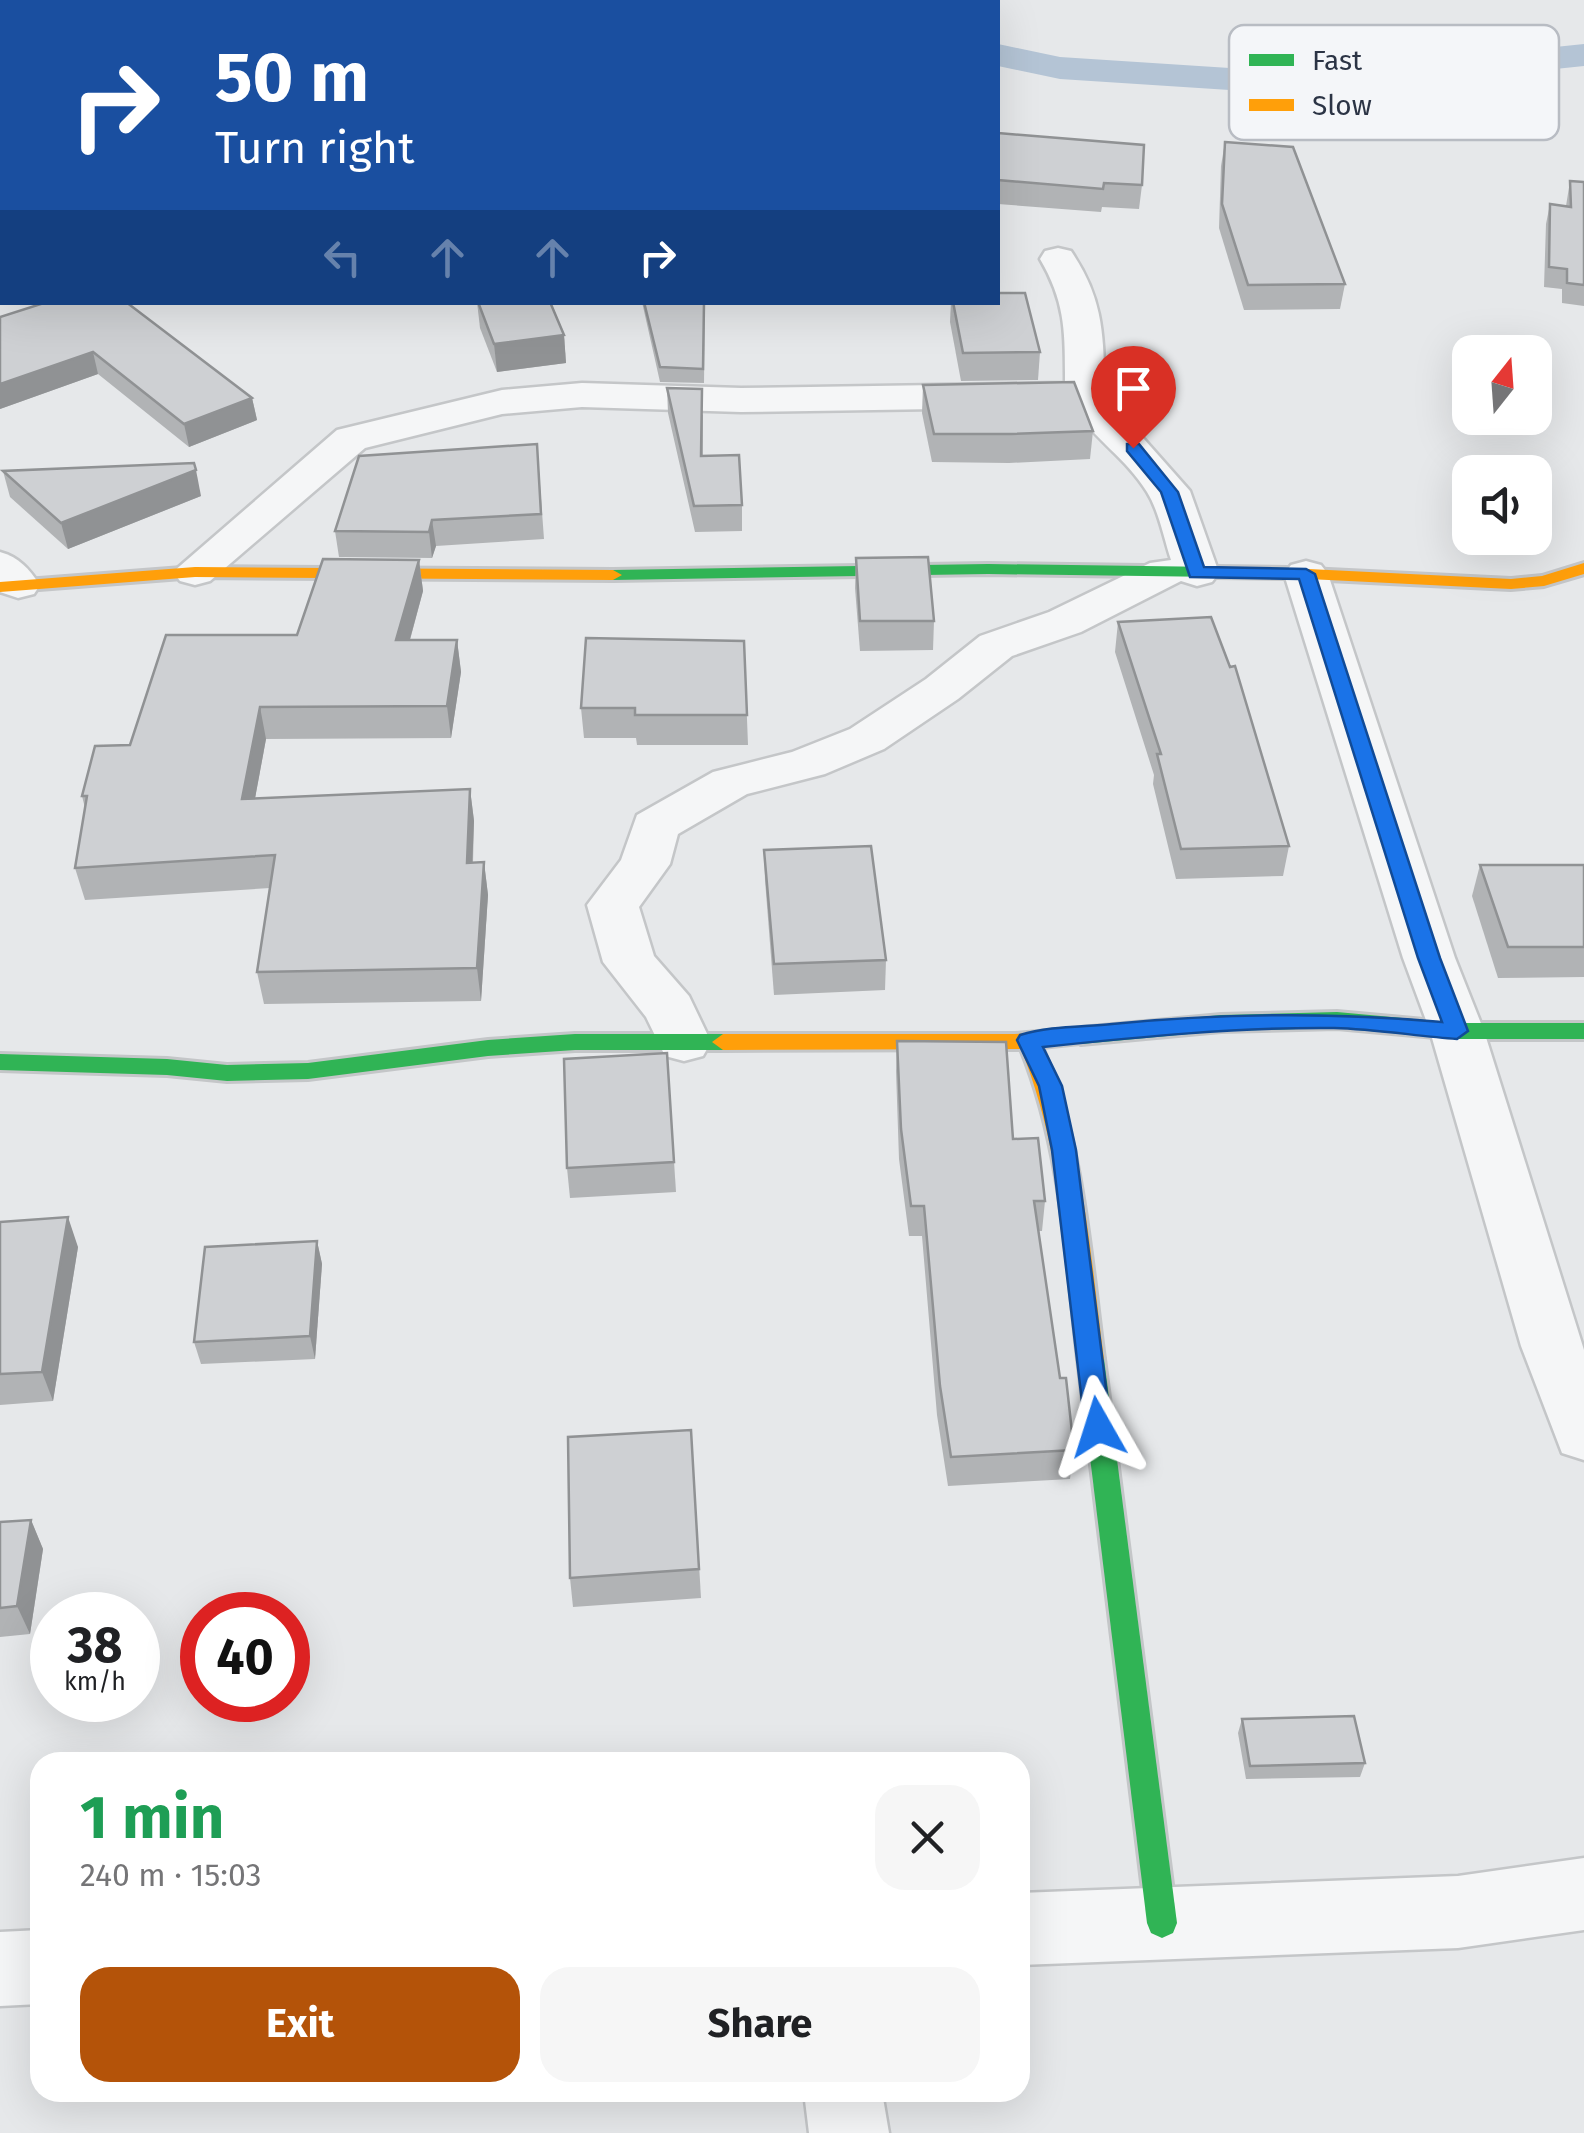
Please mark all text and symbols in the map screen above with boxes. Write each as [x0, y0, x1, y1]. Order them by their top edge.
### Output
legend [1229, 25, 1559, 140]
text: 50 m [215, 36, 369, 120]
icon: right [50, 40, 180, 170]
text: Fast [1312, 44, 1363, 77]
text: Slow [1312, 89, 1372, 122]
text: Turn right [215, 121, 414, 175]
icon: left [315, 230, 370, 285]
icon: ahead [420, 230, 475, 285]
icon: ahead [525, 230, 580, 285]
icon: right [630, 230, 685, 285]
north arrow [1452, 335, 1552, 435]
map controls [1452, 335, 1552, 555]
pin [1091, 346, 1176, 449]
icon: arrive [1106, 361, 1161, 416]
button: sound [1452, 455, 1552, 555]
position arrow [1046, 1375, 1150, 1479]
speed limit sign: 40 [180, 1592, 310, 1722]
text: 38 [67, 1615, 123, 1675]
text: km/h [64, 1667, 126, 1697]
text: 1 min [80, 1782, 224, 1854]
button: close [875, 1785, 980, 1890]
text: 240 m · 15:03 [80, 1856, 261, 1894]
button: Exit [80, 1967, 520, 2082]
button: Share [540, 1967, 980, 2082]

